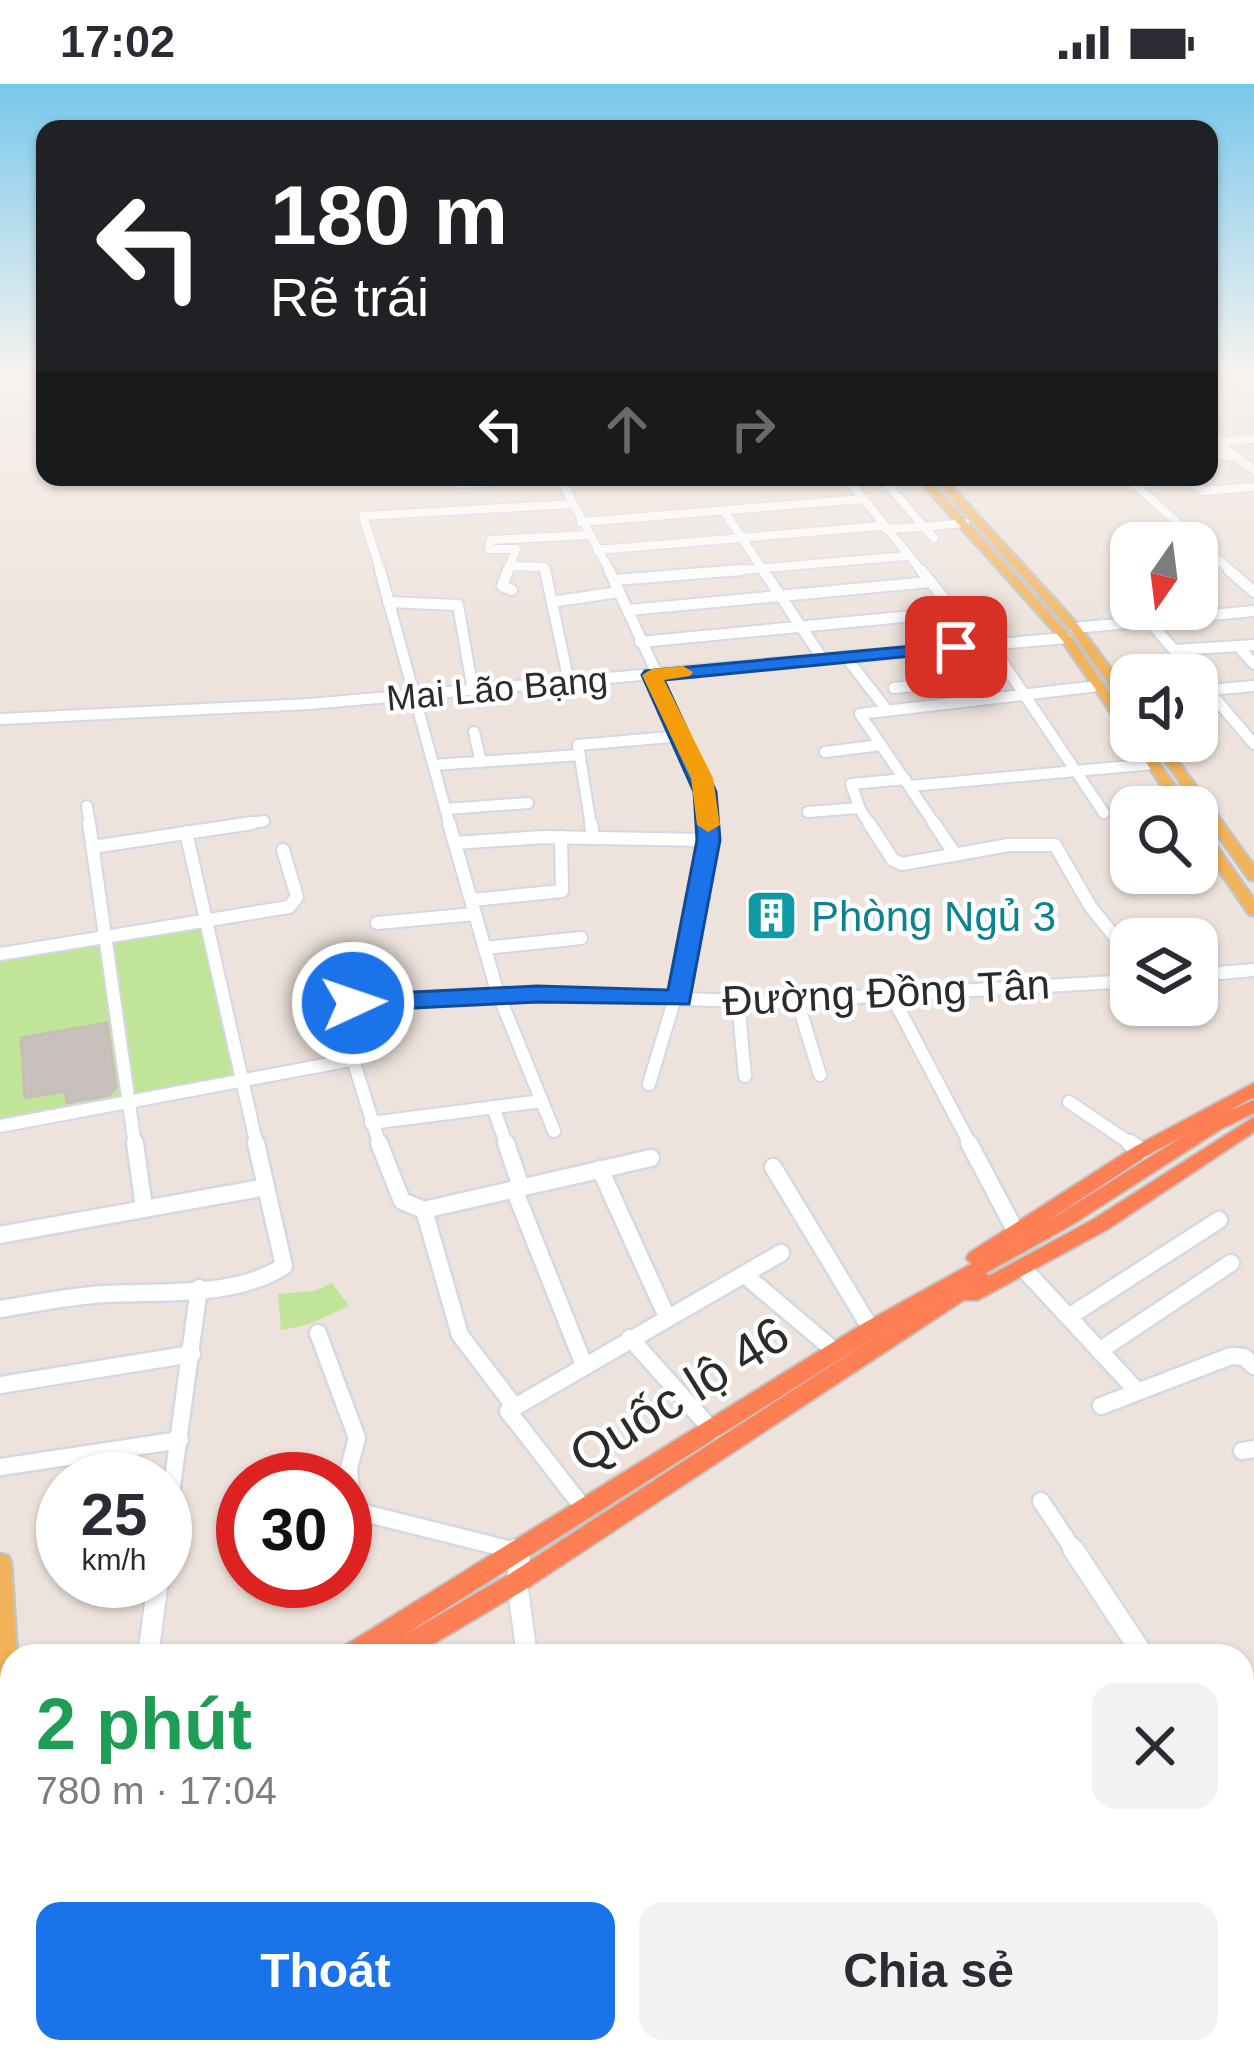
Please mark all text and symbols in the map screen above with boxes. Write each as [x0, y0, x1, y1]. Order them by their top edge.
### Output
text: 17:02 [60, 16, 175, 67]
icon: left [72, 168, 228, 324]
text: 180 m [270, 168, 508, 262]
text: Rẽ trái [270, 267, 429, 327]
icon: left [468, 396, 534, 462]
icon: ahead [594, 396, 660, 462]
icon: right [720, 396, 786, 462]
north arrow [1110, 522, 1218, 630]
map controls [1110, 522, 1218, 1026]
pin [905, 596, 1007, 698]
icon: arrive [923, 614, 989, 680]
button: sound [1110, 654, 1218, 762]
street label: Mai Lão Bạng [385, 658, 609, 719]
button: search [1110, 786, 1218, 894]
building icon: Phòng Ngủ 3 [744, 888, 800, 944]
place label: Phòng Ngủ 3 [811, 893, 1056, 940]
button: layers [1110, 918, 1218, 1026]
position arrow [290, 940, 416, 1066]
street label: Đường Đồng Tân [721, 960, 1051, 1025]
street label: Quốc lộ 46 [560, 1305, 799, 1484]
speed limit sign: 30 [216, 1452, 372, 1608]
text: 25 [81, 1481, 147, 1548]
text: km/h [81, 1543, 147, 1576]
button: close [1092, 1683, 1218, 1809]
text: 2 phút [36, 1684, 252, 1764]
text: 780 m · 17:04 [36, 1769, 277, 1812]
button: Thoát [36, 1902, 615, 2040]
button: Chia sẻ [639, 1902, 1218, 2040]

